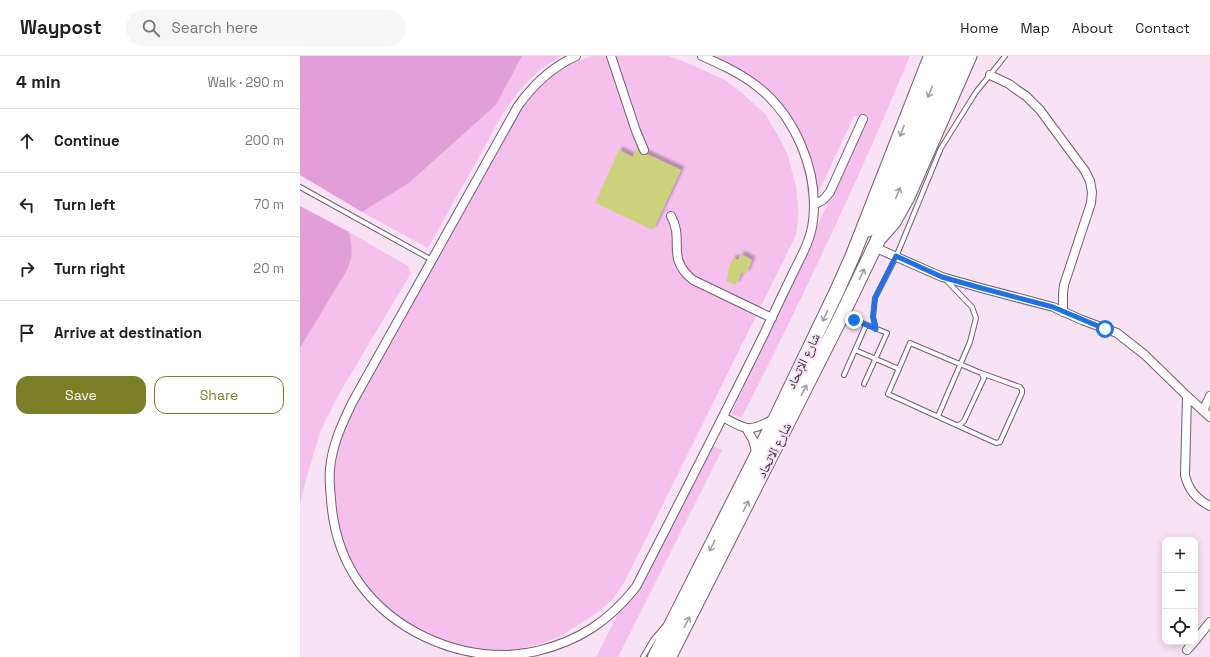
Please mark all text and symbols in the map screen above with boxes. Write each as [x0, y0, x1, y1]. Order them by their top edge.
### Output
search box [126, 10, 406, 46]
text: Waypost [20, 15, 102, 40]
icon: search [140, 17, 162, 39]
text: Search here [172, 18, 258, 37]
text: Home [960, 19, 998, 37]
text: Map [1020, 19, 1050, 37]
text: About [1072, 19, 1113, 37]
text: Contact [1135, 19, 1190, 37]
text: 4 min [16, 71, 61, 93]
text: Walk · 290 m [207, 74, 284, 91]
one-way arrow [926, 86, 933, 98]
one-way arrow [897, 125, 905, 137]
icon: ahead [16, 130, 38, 152]
text: Continue [54, 131, 120, 150]
text: 200 m [245, 132, 284, 149]
one-way arrow [895, 187, 902, 199]
icon: left [16, 194, 38, 216]
text: Turn left [54, 195, 116, 214]
text: 70 m [254, 196, 284, 213]
icon: right [16, 258, 38, 280]
text: Turn right [54, 259, 125, 278]
text: 20 m [253, 260, 284, 277]
one-way arrow [859, 268, 866, 280]
one-way arrow [821, 310, 828, 322]
route end [845, 311, 863, 329]
route start [1096, 320, 1114, 338]
icon: arrive [16, 322, 38, 344]
text: Arrive at destination [54, 323, 202, 342]
street label: شارع الإتحاد [782, 330, 825, 392]
button: Save [16, 376, 146, 414]
button: Share [154, 376, 284, 414]
one-way arrow [801, 384, 808, 396]
street label: شارع الاتحاد [753, 420, 796, 481]
one-way arrow [742, 500, 750, 512]
map controls [1162, 537, 1198, 645]
button: + [1162, 537, 1198, 573]
one-way arrow [707, 539, 715, 551]
button: − [1162, 573, 1198, 609]
button: locate [1162, 609, 1198, 645]
one-way arrow [684, 616, 691, 628]

